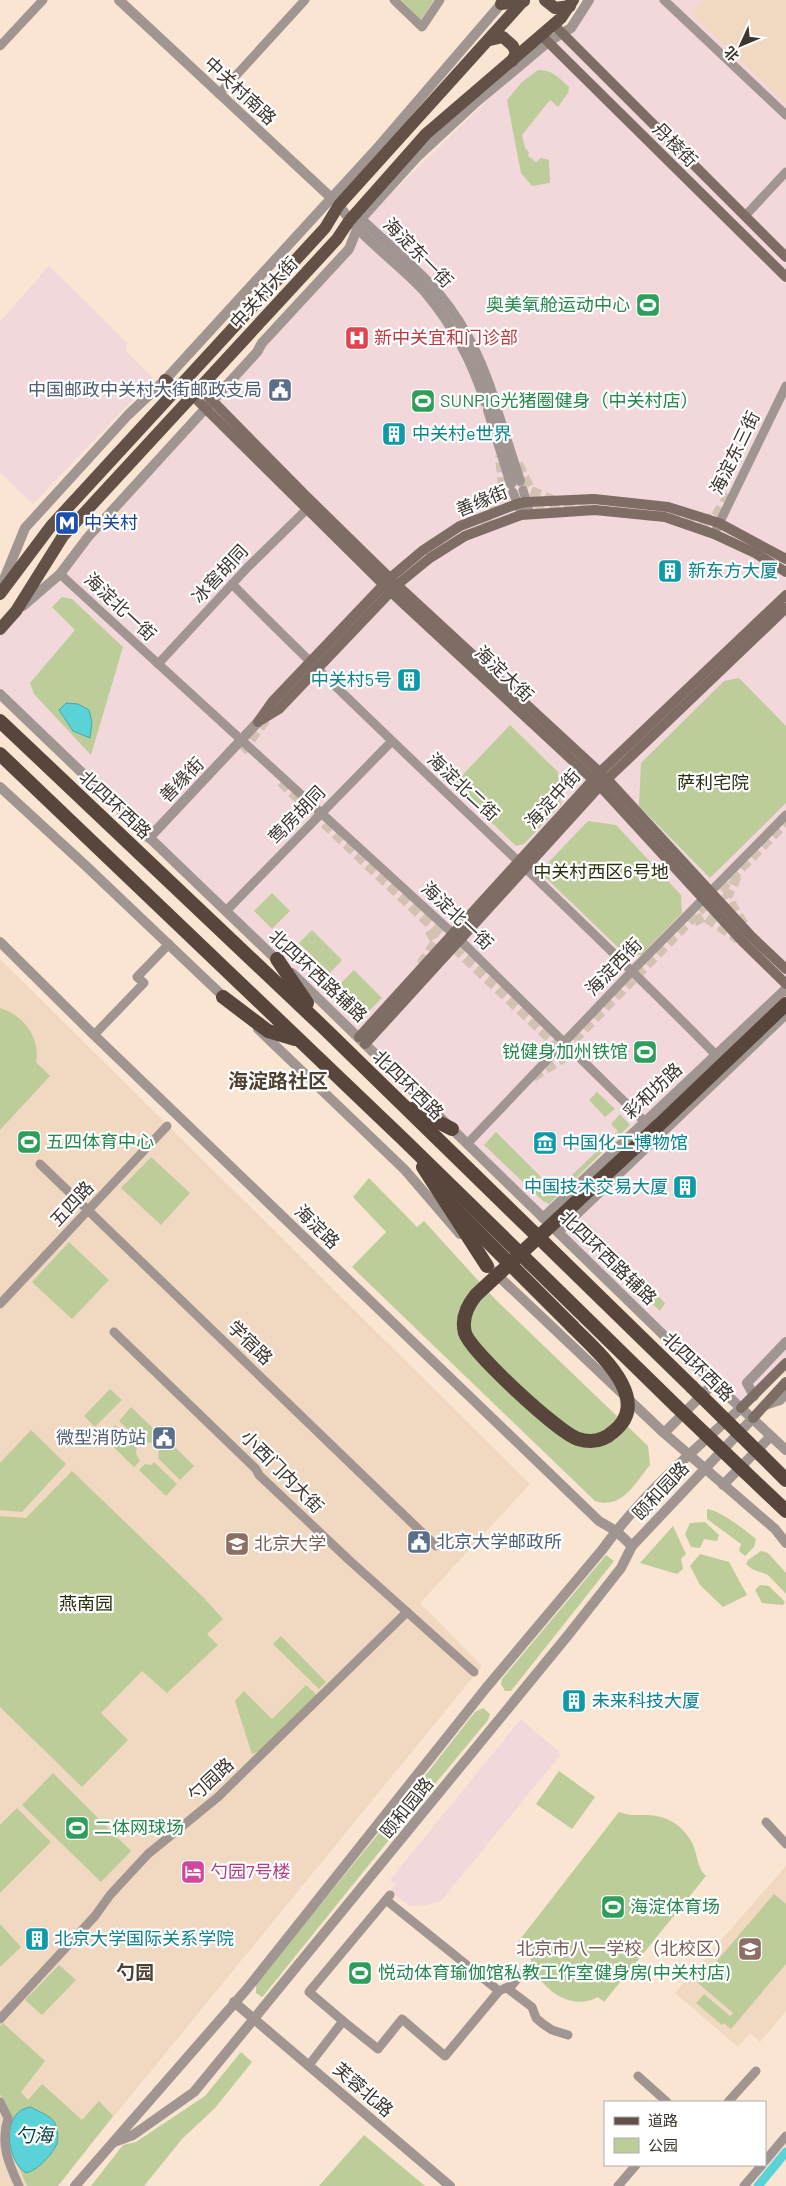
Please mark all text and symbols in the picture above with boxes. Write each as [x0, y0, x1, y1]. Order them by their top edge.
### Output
north arrow [716, 20, 766, 70]
text: 北 [720, 43, 742, 65]
street label: 中关村南路 [200, 52, 281, 129]
street label: 丹棱街 [649, 117, 703, 171]
street label: 海淀东一街 [379, 213, 458, 292]
street label: 中关村大街 [225, 252, 302, 333]
sports icon: 奥美氧舱运动中心 [635, 292, 661, 318]
place label: 奥美氧舱运动中心 [486, 293, 630, 315]
hospital icon: 新中关宜和门诊部 [344, 325, 370, 351]
place label: 新中关宜和门诊部 [374, 326, 518, 348]
public building icon: 中国邮政中关村大街邮政支局 [267, 377, 293, 403]
place label: 中国邮政中关村大街邮政支局 [28, 378, 262, 400]
sports icon: SUNPIG光猪圈健身（中关村店） [410, 388, 436, 414]
place label: SUNPIG光猪圈健身（中关村店） [440, 389, 698, 411]
street label: 海淀东三街 [704, 407, 764, 498]
building icon: 中关村e世界 [381, 421, 407, 447]
place label: 中关村e世界 [412, 422, 512, 444]
street label: 善缘街 [452, 480, 511, 520]
metro station icon: 中关村 [54, 510, 80, 536]
place label: 中关村 [84, 511, 138, 533]
street label: 冰窖胡同 [187, 539, 252, 607]
building icon: 新东方大厦 [657, 558, 683, 584]
place label: 新东方大厦 [688, 559, 778, 581]
street label: 海淀北一街 [80, 568, 161, 645]
street label: 海淀大街 [471, 641, 539, 706]
building icon: 中关村5号 [396, 667, 422, 693]
place label: 中关村5号 [311, 668, 392, 690]
street label: 海淀北二街 [423, 748, 504, 825]
street label: 善缘街 [155, 752, 208, 806]
street label: 海淀中街 [520, 764, 585, 832]
street label: 北四环西路 [75, 766, 156, 843]
park label: 萨利宅院 [677, 771, 749, 793]
street label: 莺房胡同 [263, 781, 329, 848]
park label: 中关村西区6号地 [533, 860, 669, 882]
street label: 海淀北一街 [417, 877, 498, 954]
street label: 北四环西路辅路 [265, 924, 372, 1026]
street label: 海淀西街 [580, 933, 646, 1000]
sports icon: 锐健身加州铁馆 [632, 1039, 658, 1065]
place label: 锐健身加州铁馆 [502, 1040, 628, 1062]
street label: 北四环西路 [369, 1045, 449, 1123]
street label: 彩和坊路 [618, 1058, 686, 1123]
district label: 海淀路社区 [228, 1068, 328, 1092]
sports icon: 五四体育中心 [16, 1129, 42, 1155]
place label: 五四体育中心 [46, 1130, 154, 1152]
museum icon: 中国化工博物馆 [532, 1130, 558, 1156]
place label: 中国化工博物馆 [562, 1131, 688, 1153]
building icon: 中国技术交易大厦 [672, 1174, 698, 1200]
place label: 中国技术交易大厦 [524, 1175, 668, 1197]
street label: 五四路 [45, 1176, 98, 1231]
street label: 海淀路 [291, 1200, 345, 1253]
street label: 北四环西路辅路 [556, 1206, 662, 1309]
street label: 学宿路 [224, 1316, 278, 1369]
street label: 北四环西路 [659, 1327, 739, 1405]
public building icon: 微型消防站 [151, 1425, 177, 1451]
street label: 小西门内大街 [237, 1425, 329, 1517]
place label: 微型消防站 [56, 1426, 146, 1448]
street label: 颐和园路 [628, 1456, 693, 1524]
public building icon: 北京大学邮政所 [406, 1529, 432, 1555]
place label: 北京大学邮政所 [436, 1530, 562, 1552]
school or university icon: 北京大学 [224, 1531, 250, 1557]
place label: 北京大学 [254, 1532, 326, 1554]
park label: 燕南园 [59, 1592, 113, 1614]
building icon: 未来科技大厦 [561, 1688, 587, 1714]
place label: 未来科技大厦 [592, 1689, 700, 1711]
street label: 勺园路 [183, 1753, 238, 1806]
street label: 颐和园路 [375, 1772, 437, 1842]
sports icon: 二体网球场 [64, 1815, 90, 1841]
place label: 二体网球场 [94, 1816, 184, 1838]
hotel icon: 勺园7号楼 [180, 1859, 206, 1885]
place label: 勺园7号楼 [210, 1860, 291, 1882]
sports icon: 海淀体育场 [600, 1894, 626, 1920]
place label: 海淀体育场 [630, 1895, 720, 1917]
building icon: 北京大学国际关系学院 [24, 1926, 50, 1952]
place label: 北京大学国际关系学院 [54, 1927, 234, 1949]
school or university icon: 北京市八一学校（北校区） [737, 1936, 763, 1962]
place label: 北京市八一学校（北校区） [516, 1937, 732, 1959]
district label: 勺园 [116, 1960, 154, 1983]
sports icon: 悦动体育瑜伽馆私教工作室健身房(中关村店) [347, 1960, 373, 1986]
place label: 悦动体育瑜伽馆私教工作室健身房(中关村店) [378, 1961, 730, 1983]
street label: 芙蓉北路 [329, 2057, 398, 2121]
legend [604, 2101, 766, 2166]
text: 道路 [648, 2111, 678, 2129]
water label: 勺海 [15, 2123, 56, 2146]
text: 公园 [648, 2136, 678, 2154]

